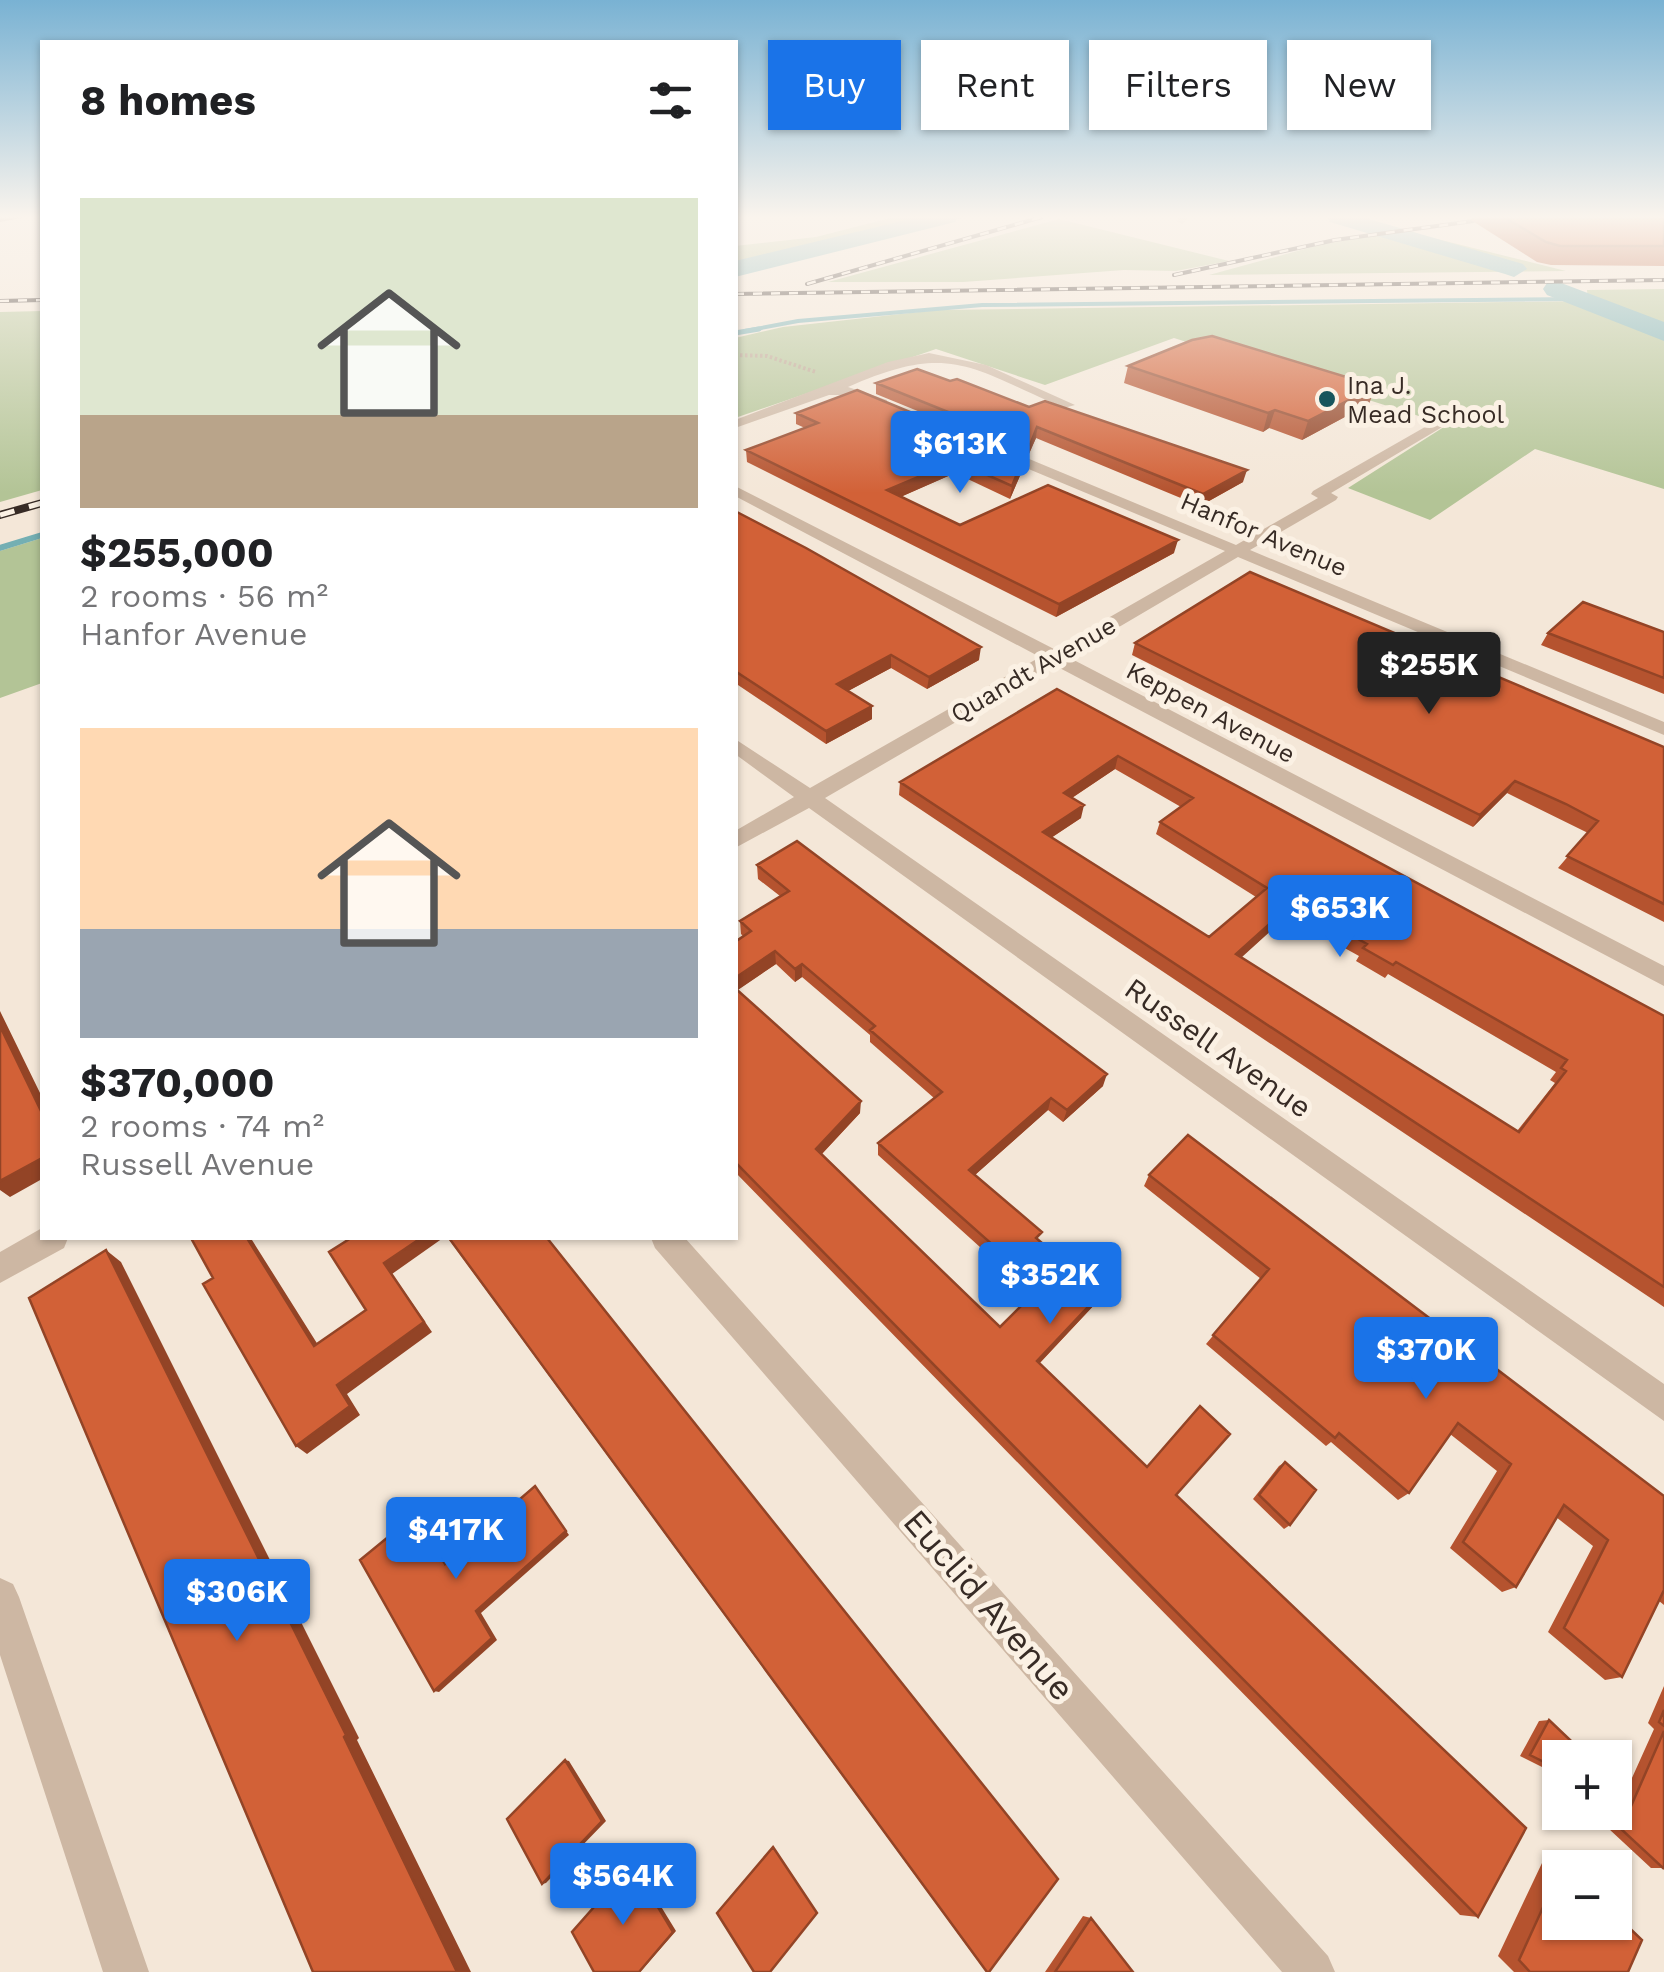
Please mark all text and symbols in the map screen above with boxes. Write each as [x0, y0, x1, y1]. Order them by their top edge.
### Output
chip: Buy [768, 40, 901, 130]
chip: Rent [921, 40, 1069, 130]
chip: Filters [1089, 40, 1267, 130]
chip: New [1287, 40, 1431, 130]
icon: filters [643, 73, 698, 128]
text: 8 homes [80, 76, 256, 125]
icon: home [299, 263, 479, 443]
place label: Ina J. Mead School [1347, 371, 1504, 429]
marker: Ina J. Mead School [1316, 388, 1338, 410]
pin: $613K [890, 411, 1030, 496]
text: $613K [913, 424, 1007, 462]
street label: Hanfor Avenue [1176, 486, 1351, 583]
text: $255,000 [80, 528, 274, 577]
text: 2 rooms · 56 m² [80, 577, 328, 615]
street label: Quandt Avenue [946, 610, 1121, 728]
text: Hanfor Avenue [80, 615, 307, 653]
pin: $255K [1359, 632, 1499, 717]
text: $255K [1379, 645, 1479, 683]
street label: Keppen Avenue [1121, 656, 1300, 769]
icon: home [299, 793, 479, 973]
pin: $653K [1270, 875, 1410, 960]
text: $653K [1290, 888, 1390, 926]
street label: Russell Avenue [1118, 970, 1318, 1125]
text: $370,000 [80, 1058, 275, 1107]
text: 2 rooms · 74 m² [80, 1107, 324, 1145]
text: Russell Avenue [80, 1145, 314, 1183]
pin: $352K [980, 1242, 1120, 1327]
text: $352K [1000, 1255, 1100, 1293]
pin: $370K [1356, 1317, 1496, 1402]
text: $370K [1376, 1330, 1476, 1368]
pin: $417K [386, 1497, 526, 1582]
street label: Euclid Avenue [895, 1501, 1083, 1709]
text: $417K [408, 1510, 504, 1548]
pin: $306K [167, 1559, 307, 1644]
text: $306K [186, 1572, 288, 1610]
map controls [1542, 1740, 1632, 1940]
button: + [1542, 1740, 1632, 1830]
pin: $564K [553, 1843, 693, 1928]
button: − [1542, 1850, 1632, 1940]
text: $564K [572, 1856, 674, 1894]

